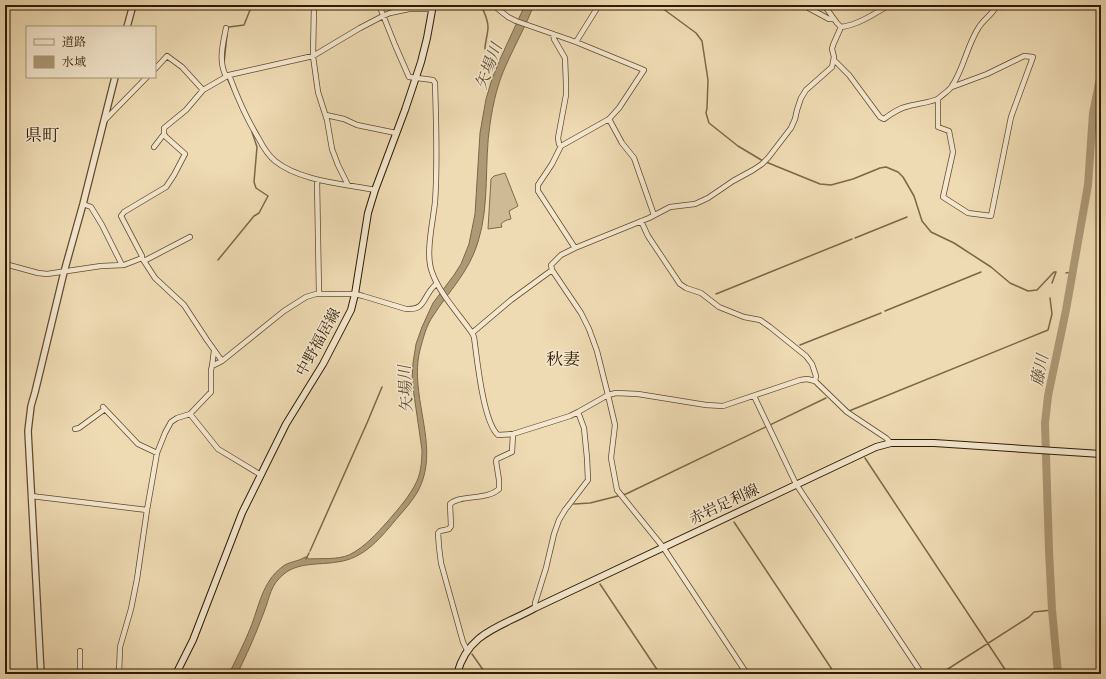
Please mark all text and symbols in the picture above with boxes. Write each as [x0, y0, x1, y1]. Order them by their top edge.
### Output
legend [26, 26, 156, 78]
text: 道路 [62, 35, 86, 50]
water label: 矢場川 [472, 39, 509, 93]
text: 水域 [62, 55, 86, 70]
district label: 県町 [25, 126, 59, 147]
street label: 中野福居線 [292, 305, 345, 380]
district label: 秋妻 [546, 350, 580, 371]
water label: 藤川 [1028, 351, 1054, 388]
water label: 矢場川 [396, 362, 418, 413]
street label: 赤岩足利線 [686, 480, 762, 529]

